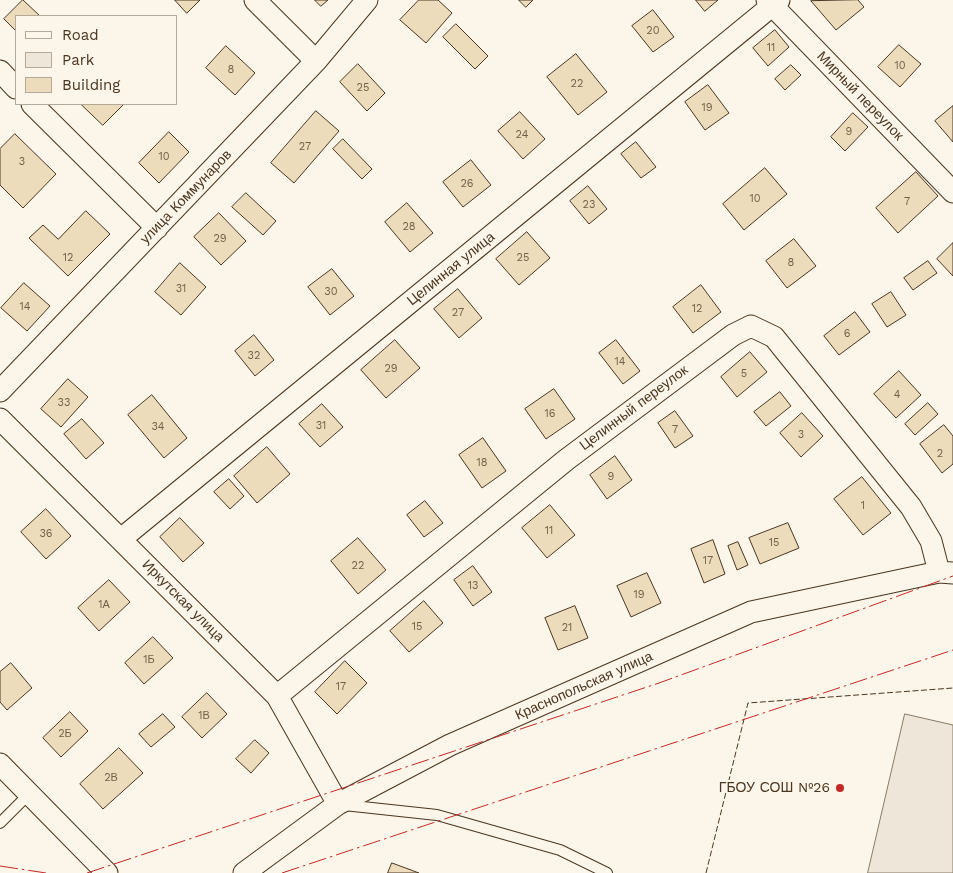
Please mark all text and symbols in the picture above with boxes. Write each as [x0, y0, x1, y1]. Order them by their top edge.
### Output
legend [15, 15, 178, 105]
house number: 20 [646, 24, 660, 38]
text: Road [62, 26, 99, 44]
house number: 11 [767, 41, 775, 55]
street label: Мирный переулок [813, 48, 907, 144]
text: Park [62, 51, 94, 69]
house number: 10 [894, 59, 906, 73]
house number: 8 [228, 63, 234, 77]
text: Building [62, 76, 120, 94]
house number: 22 [571, 77, 583, 91]
house number: 25 [357, 81, 369, 95]
house number: 19 [701, 101, 713, 115]
house number: 9 [846, 125, 852, 139]
house number: 24 [516, 128, 528, 142]
house number: 27 [299, 140, 311, 154]
street label: улица Коммунаров [137, 147, 235, 247]
house number: 10 [158, 150, 170, 164]
house number: 3 [19, 155, 25, 169]
house number: 26 [460, 177, 474, 191]
house number: 10 [749, 192, 761, 206]
house number: 7 [904, 195, 910, 209]
house number: 23 [583, 198, 595, 212]
house number: 28 [402, 220, 416, 234]
street label: Целинная улица [404, 229, 498, 309]
house number: 29 [213, 232, 227, 246]
house number: 12 [63, 251, 73, 265]
house number: 25 [517, 251, 529, 265]
house number: 8 [788, 256, 794, 270]
house number: 31 [176, 282, 186, 296]
house number: 30 [324, 285, 338, 299]
house number: 14 [19, 300, 31, 314]
house number: 12 [692, 302, 702, 316]
house number: 27 [452, 306, 464, 320]
house number: 6 [844, 327, 850, 341]
house number: 32 [248, 349, 260, 363]
house number: 14 [614, 355, 626, 369]
house number: 29 [384, 362, 398, 376]
street label: Целинный переулок [576, 362, 692, 454]
house number: 5 [741, 367, 747, 381]
house number: 4 [894, 388, 900, 402]
house number: 33 [58, 396, 70, 410]
house number: 16 [545, 407, 555, 421]
house number: 31 [316, 419, 326, 433]
house number: 34 [151, 420, 165, 434]
house number: 7 [672, 423, 678, 437]
house number: 3 [798, 428, 804, 442]
house number: 2 [937, 447, 943, 461]
house number: 18 [476, 456, 488, 470]
house number: 9 [608, 470, 614, 484]
house number: 1 [861, 499, 865, 513]
house number: 11 [545, 524, 553, 538]
house number: 36 [39, 527, 53, 541]
house number: 15 [769, 536, 779, 550]
house number: 17 [703, 554, 713, 568]
street label: Иркутская улица [138, 556, 228, 646]
house number: 22 [352, 559, 364, 573]
house number: 13 [468, 579, 478, 593]
house number: 19 [633, 588, 645, 602]
house number: 1А [98, 598, 110, 612]
house number: 15 [412, 620, 422, 634]
house number: 21 [562, 621, 572, 635]
street label: Краснопольская улица [513, 648, 655, 724]
house number: 1Б [143, 653, 155, 667]
house number: 17 [336, 680, 346, 694]
house number: 1В [198, 709, 210, 723]
house number: 2Б [58, 727, 72, 741]
house number: 2В [104, 771, 118, 785]
place label: ГБОУ СОШ №26 [719, 780, 830, 796]
marker: ГБОУ СОШ №26 [834, 782, 846, 794]

